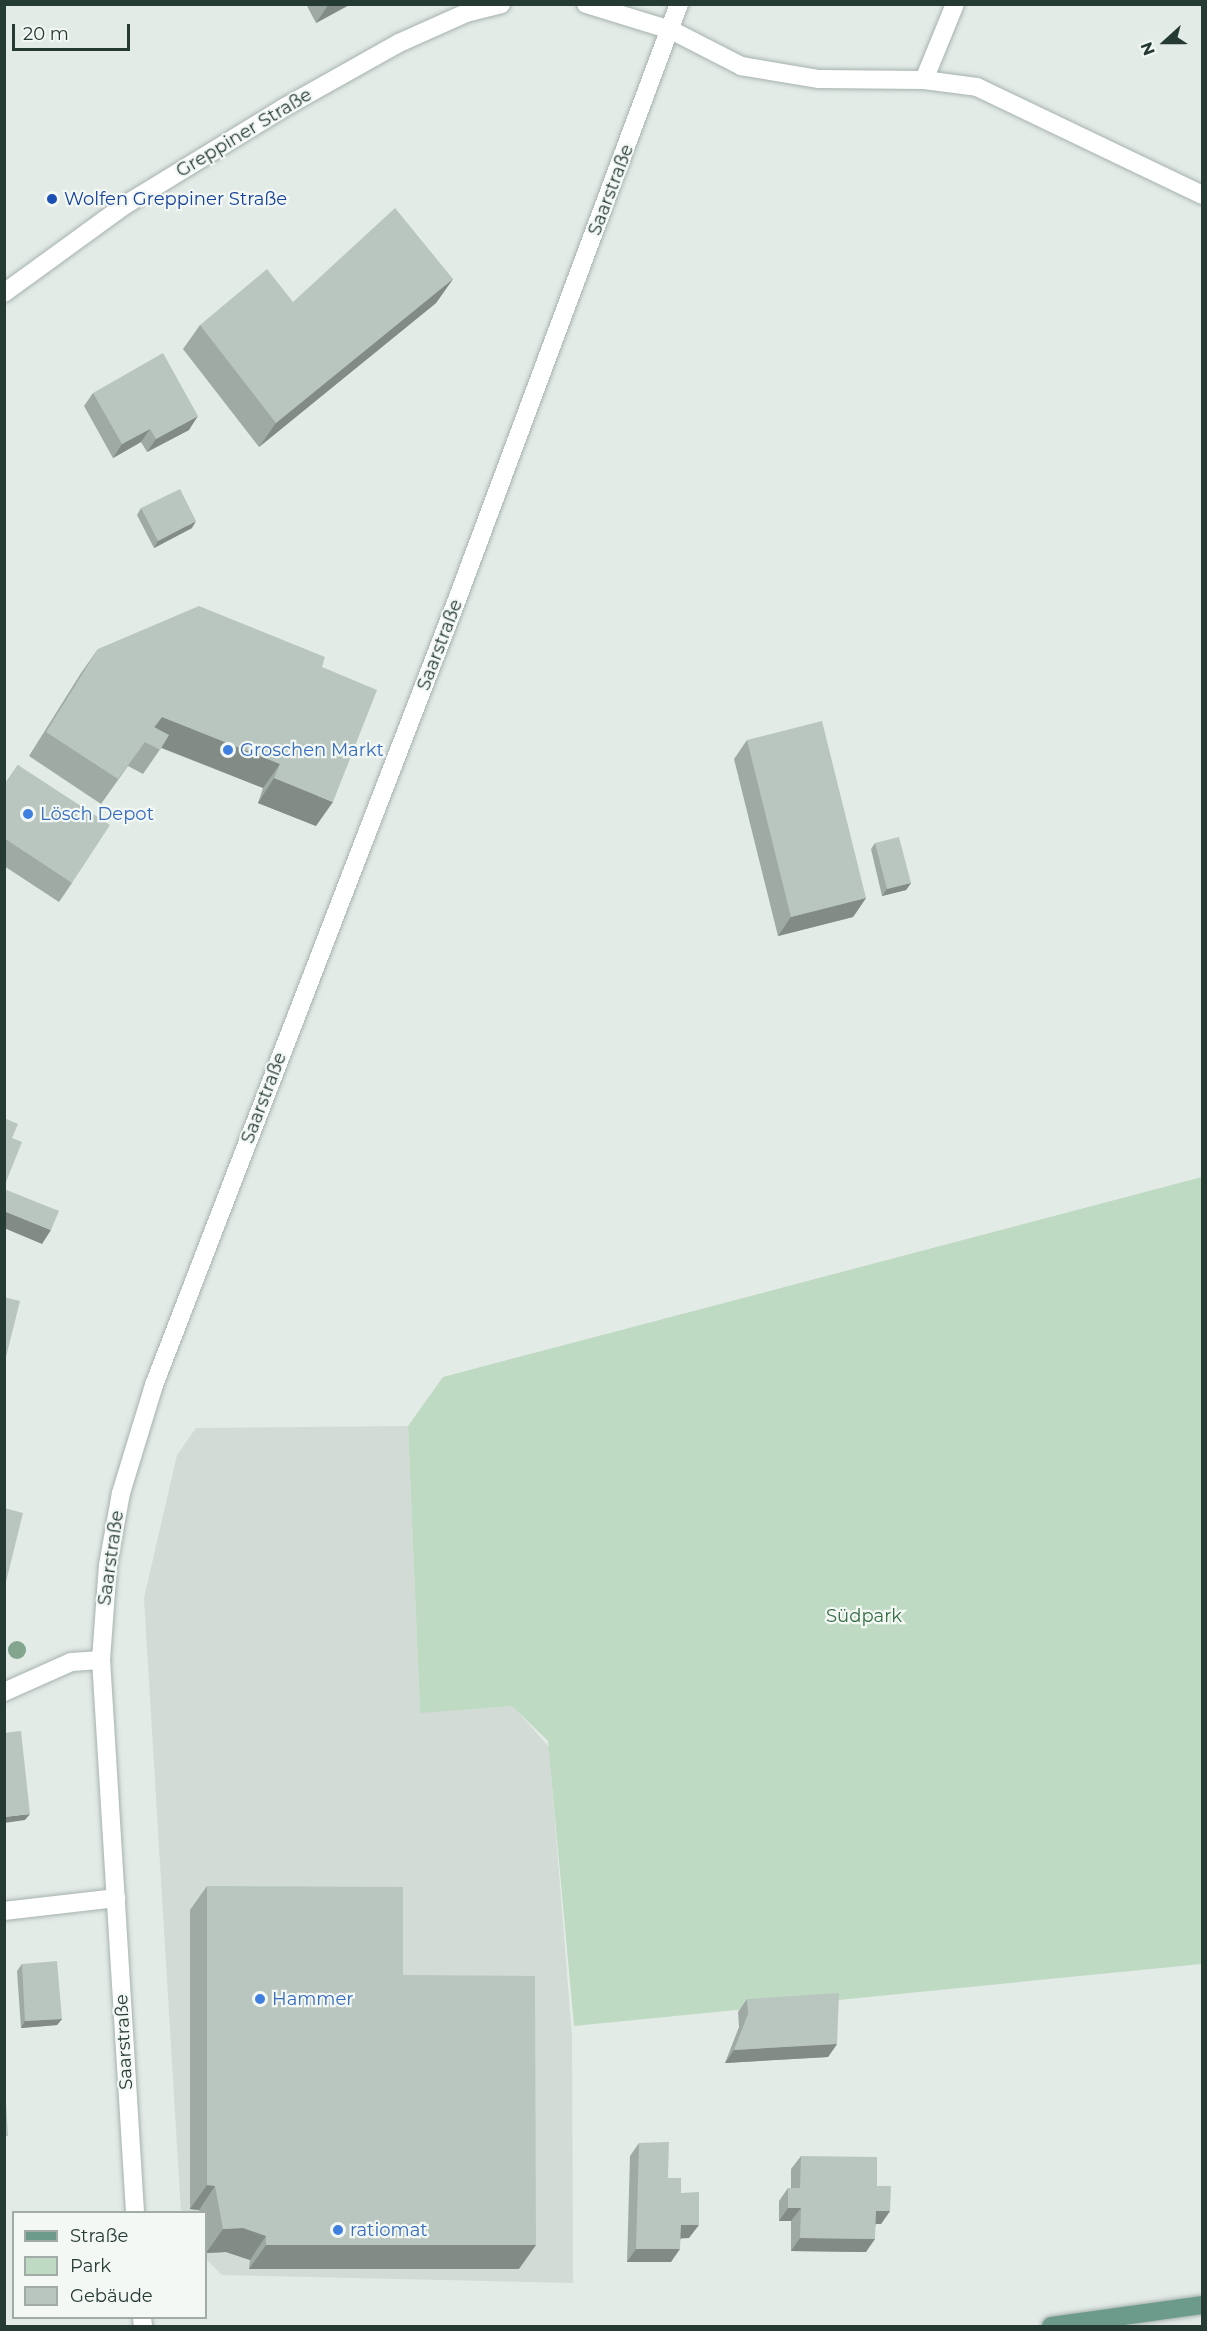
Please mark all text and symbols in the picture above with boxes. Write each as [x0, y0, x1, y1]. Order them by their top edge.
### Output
scale bar [15, 12, 134, 50]
north arrow [1135, 12, 1195, 72]
text: 20 m [23, 23, 69, 45]
text: N [1137, 39, 1159, 58]
street label: Greppiner Straße [172, 84, 316, 182]
street label: Saarstraße [584, 142, 638, 238]
place label: Wolfen Greppiner Straße [64, 188, 287, 210]
marker: Wolfen Greppiner Straße [45, 192, 59, 206]
street label: Saarstraße [413, 597, 467, 693]
place label: Groschen Markt [240, 739, 384, 761]
marker: Groschen Markt [221, 743, 235, 757]
place label: Lösch Depot [40, 803, 154, 825]
marker: Lösch Depot [21, 807, 35, 821]
street label: Saarstraße [237, 1050, 291, 1146]
street label: Saarstraße [94, 1509, 128, 1607]
park label: Südpark [826, 1605, 902, 1627]
place label: Hammer [272, 1988, 354, 2010]
marker: Hammer [253, 1992, 267, 2006]
street label: Saarstraße [111, 1994, 137, 2090]
legend [12, 2211, 207, 2319]
place label: ratiomat [350, 2219, 428, 2241]
marker: ratiomat [331, 2223, 345, 2237]
text: Straße [70, 2225, 128, 2247]
text: Park [70, 2255, 111, 2277]
text: Gebäude [70, 2285, 153, 2307]

